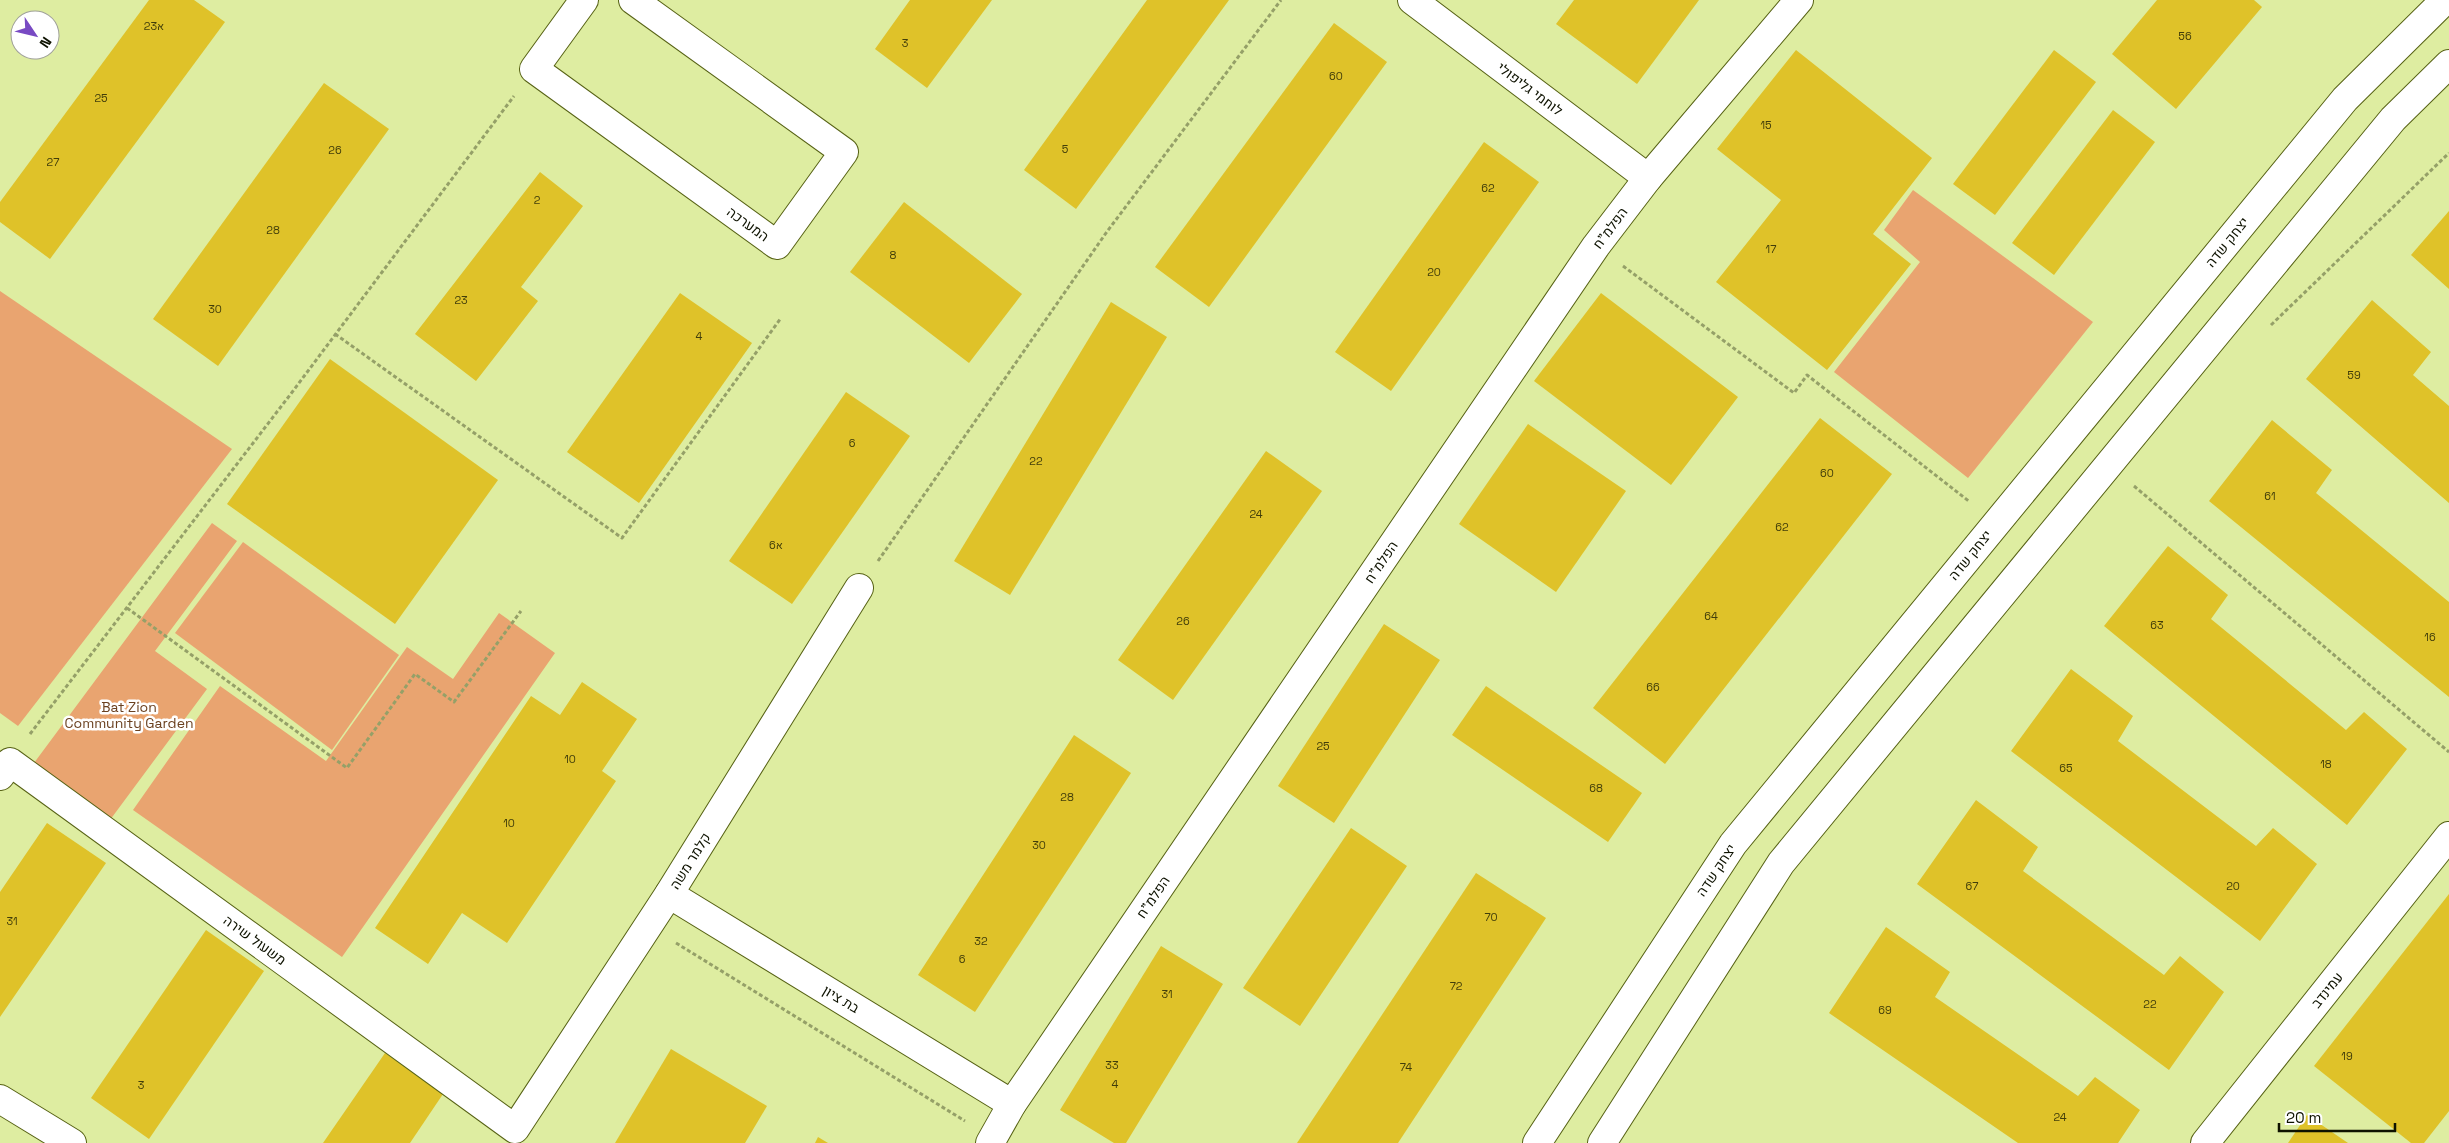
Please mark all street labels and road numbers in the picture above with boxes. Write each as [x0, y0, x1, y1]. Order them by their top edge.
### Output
street label: לוחמי גליפולי [1494, 58, 1566, 120]
street label: המערכה [723, 203, 773, 245]
street label: הפלמ"ח [1589, 204, 1631, 252]
street label: יצחק שדה [2201, 213, 2253, 271]
street label: יצחק שדה [1944, 526, 1996, 584]
street label: הפלמ"ח [1360, 537, 1402, 587]
street label: קלמר משה [666, 829, 714, 893]
street label: יצחק שדה [1692, 840, 1740, 900]
street label: הפלמ"ח [1132, 872, 1174, 922]
street label: משעול שירה [220, 911, 290, 969]
street label: עמינדב [2307, 968, 2347, 1012]
street label: בת ציון [819, 981, 863, 1017]

